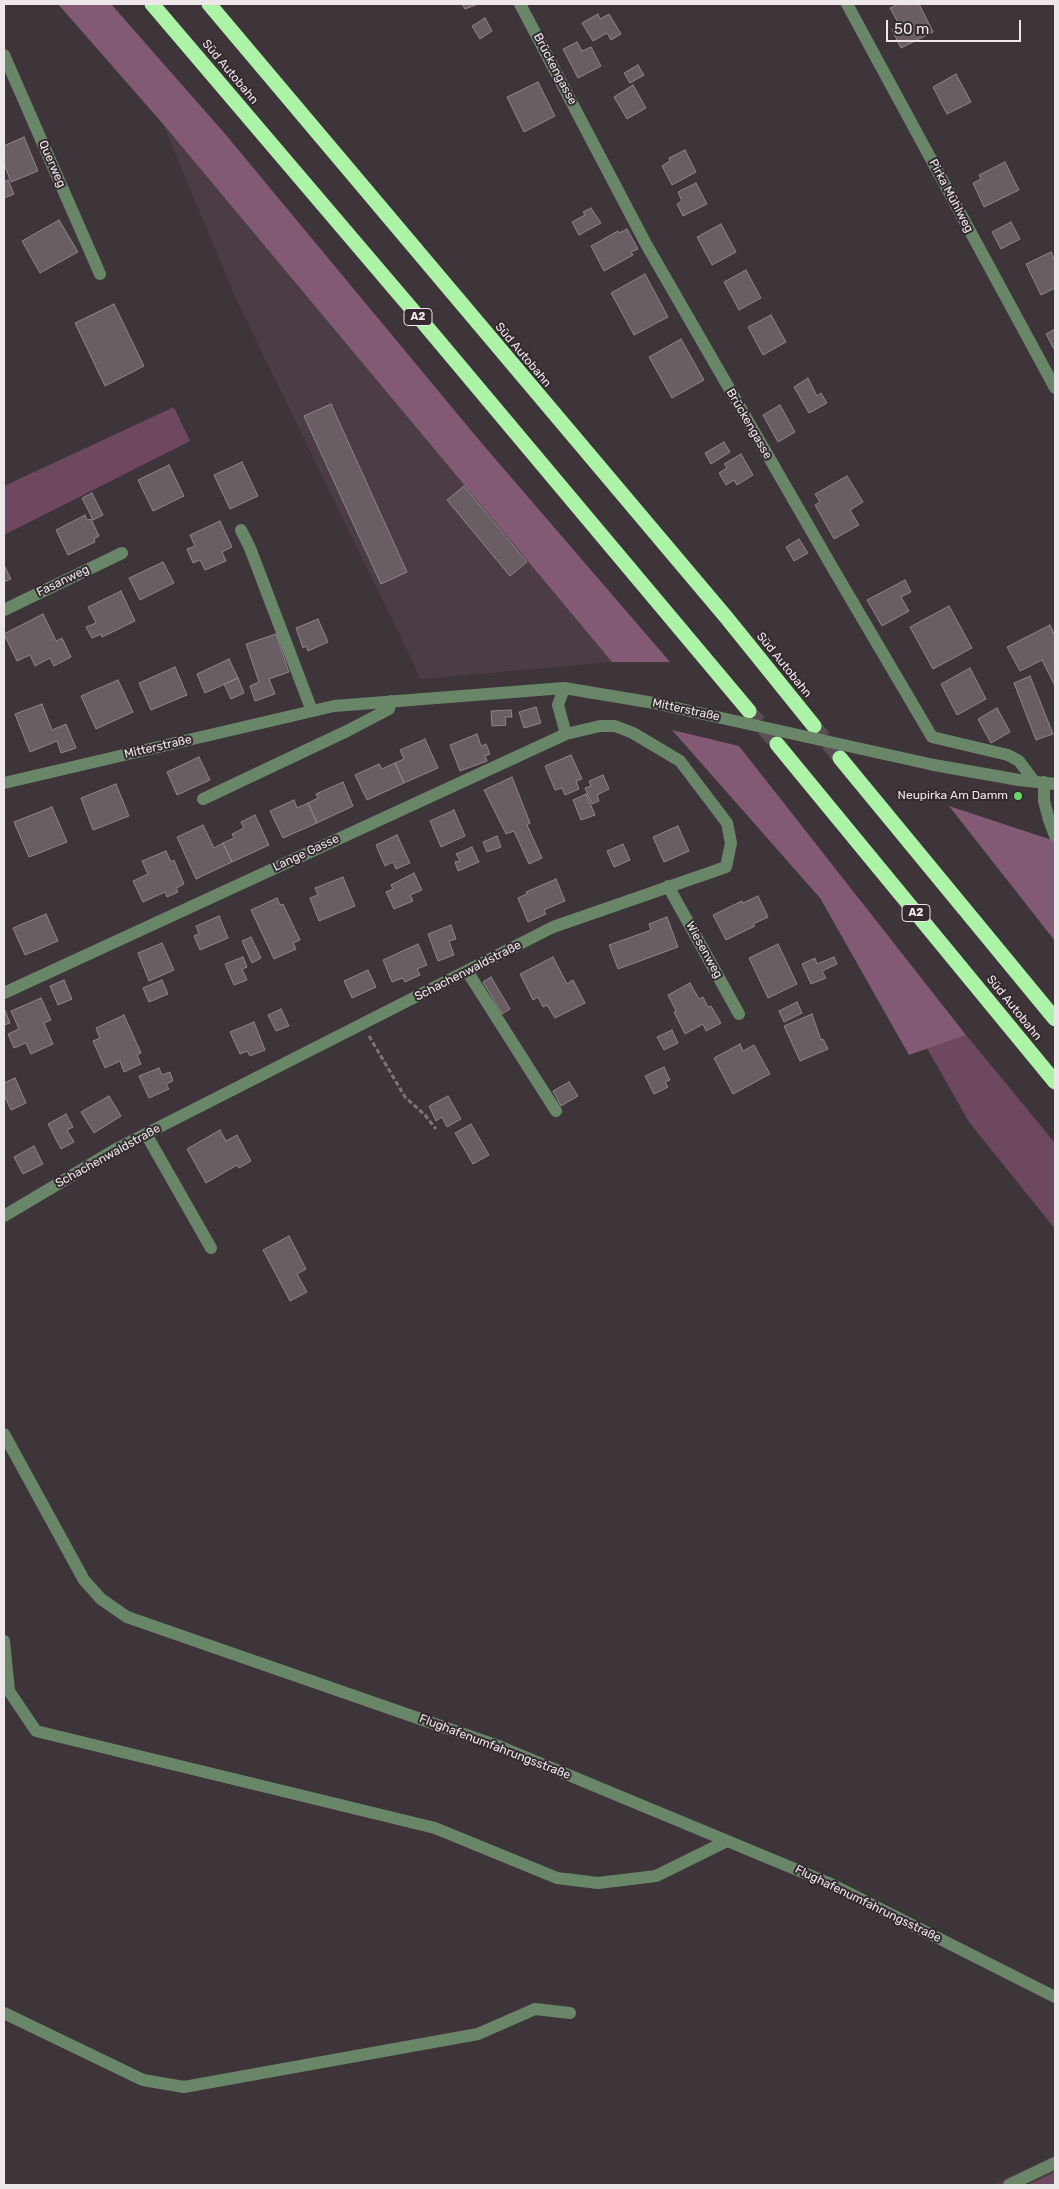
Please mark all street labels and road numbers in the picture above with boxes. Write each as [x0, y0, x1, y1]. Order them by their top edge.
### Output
street label: Brückengasse [530, 31, 580, 107]
street label: Süd Autobahn [199, 37, 261, 107]
street label: Querweg [35, 138, 69, 190]
street label: Pirka Mühlweg [926, 157, 976, 235]
road number: A2 [404, 308, 432, 326]
street label: Süd Autobahn [492, 320, 554, 390]
street label: Brückengasse [723, 386, 775, 462]
street label: Fasanweg [34, 562, 92, 600]
street label: Süd Autobahn [753, 629, 815, 701]
street label: Mitterstraße [651, 696, 721, 724]
street label: Mitterstraße [123, 732, 193, 762]
street label: Lange Gasse [271, 831, 341, 875]
road number: A2 [902, 904, 930, 921]
street label: Wiesenweg [683, 919, 725, 981]
street label: Schachenwaldstraße [412, 938, 524, 1004]
street label: Süd Autobahn [983, 972, 1045, 1044]
street label: Schachenwaldstraße [53, 1121, 163, 1191]
street label: Flughafenumfahrungsstraße [417, 1711, 573, 1783]
street label: Flughafenumfahrungsstraße [793, 1862, 943, 1946]

